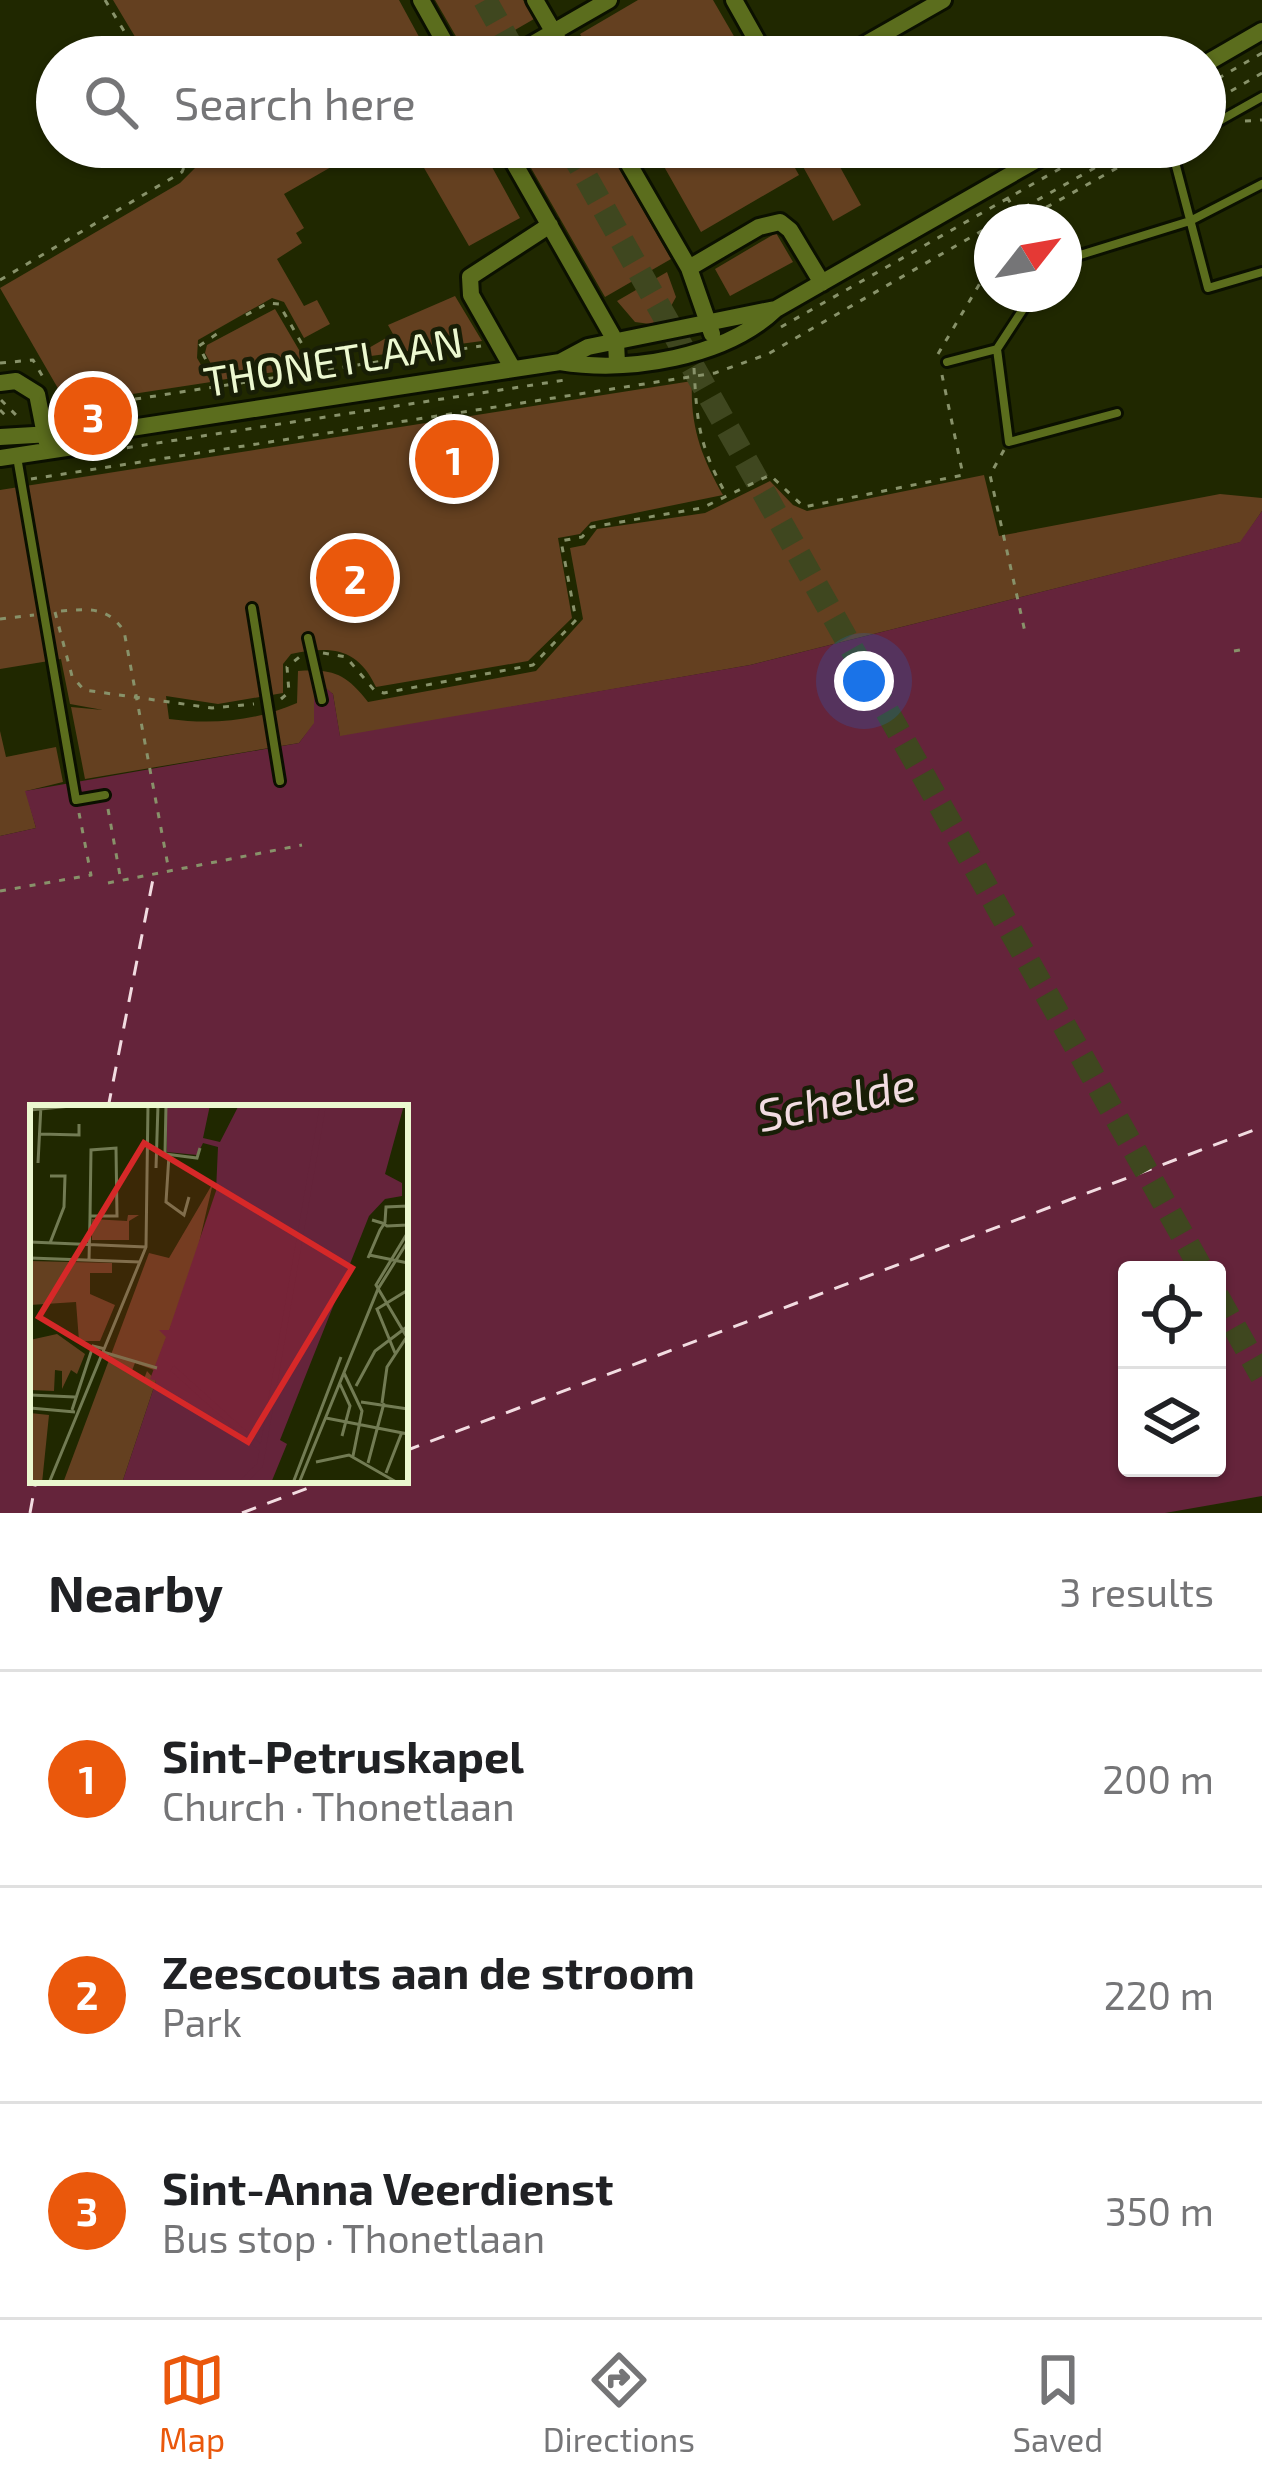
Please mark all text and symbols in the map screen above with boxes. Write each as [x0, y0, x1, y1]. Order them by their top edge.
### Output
search box [36, 36, 1226, 168]
icon: search [78, 69, 144, 135]
text: Search here [174, 75, 416, 129]
north arrow [974, 204, 1082, 312]
street label: THONETLAAN [200, 315, 466, 405]
pin: 3 [54, 371, 132, 461]
pin: 1 [415, 414, 493, 504]
pin: 2 [316, 533, 394, 623]
your location [834, 651, 894, 711]
water label: Schelde [752, 1055, 920, 1141]
inset map [30, 1105, 408, 1483]
map controls [1118, 1261, 1226, 1477]
button: locate [1118, 1261, 1226, 1369]
button: layers [1118, 1369, 1226, 1477]
text: Nearby [48, 1561, 223, 1622]
text: 3 results [1060, 1568, 1214, 1615]
text: Sint-Petruskapel [162, 1728, 524, 1782]
text: 1 [79, 1755, 95, 1802]
text: 200 m [1102, 1755, 1214, 1802]
text: Church · Thonetlaan [162, 1782, 515, 1829]
text: Zeescouts aan de stroom [162, 1944, 695, 1998]
text: 2 [76, 1971, 98, 2018]
text: 220 m [1104, 1971, 1214, 2018]
text: Park [162, 1998, 242, 2045]
text: Sint-Anna Veerdienst [162, 2160, 614, 2214]
text: 3 [76, 2187, 98, 2234]
text: 350 m [1105, 2187, 1214, 2234]
text: Bus stop · Thonetlaan [162, 2214, 545, 2261]
tab: Map [159, 2347, 225, 2459]
tab: Directions [543, 2347, 695, 2459]
tab: Saved [1013, 2347, 1103, 2459]

